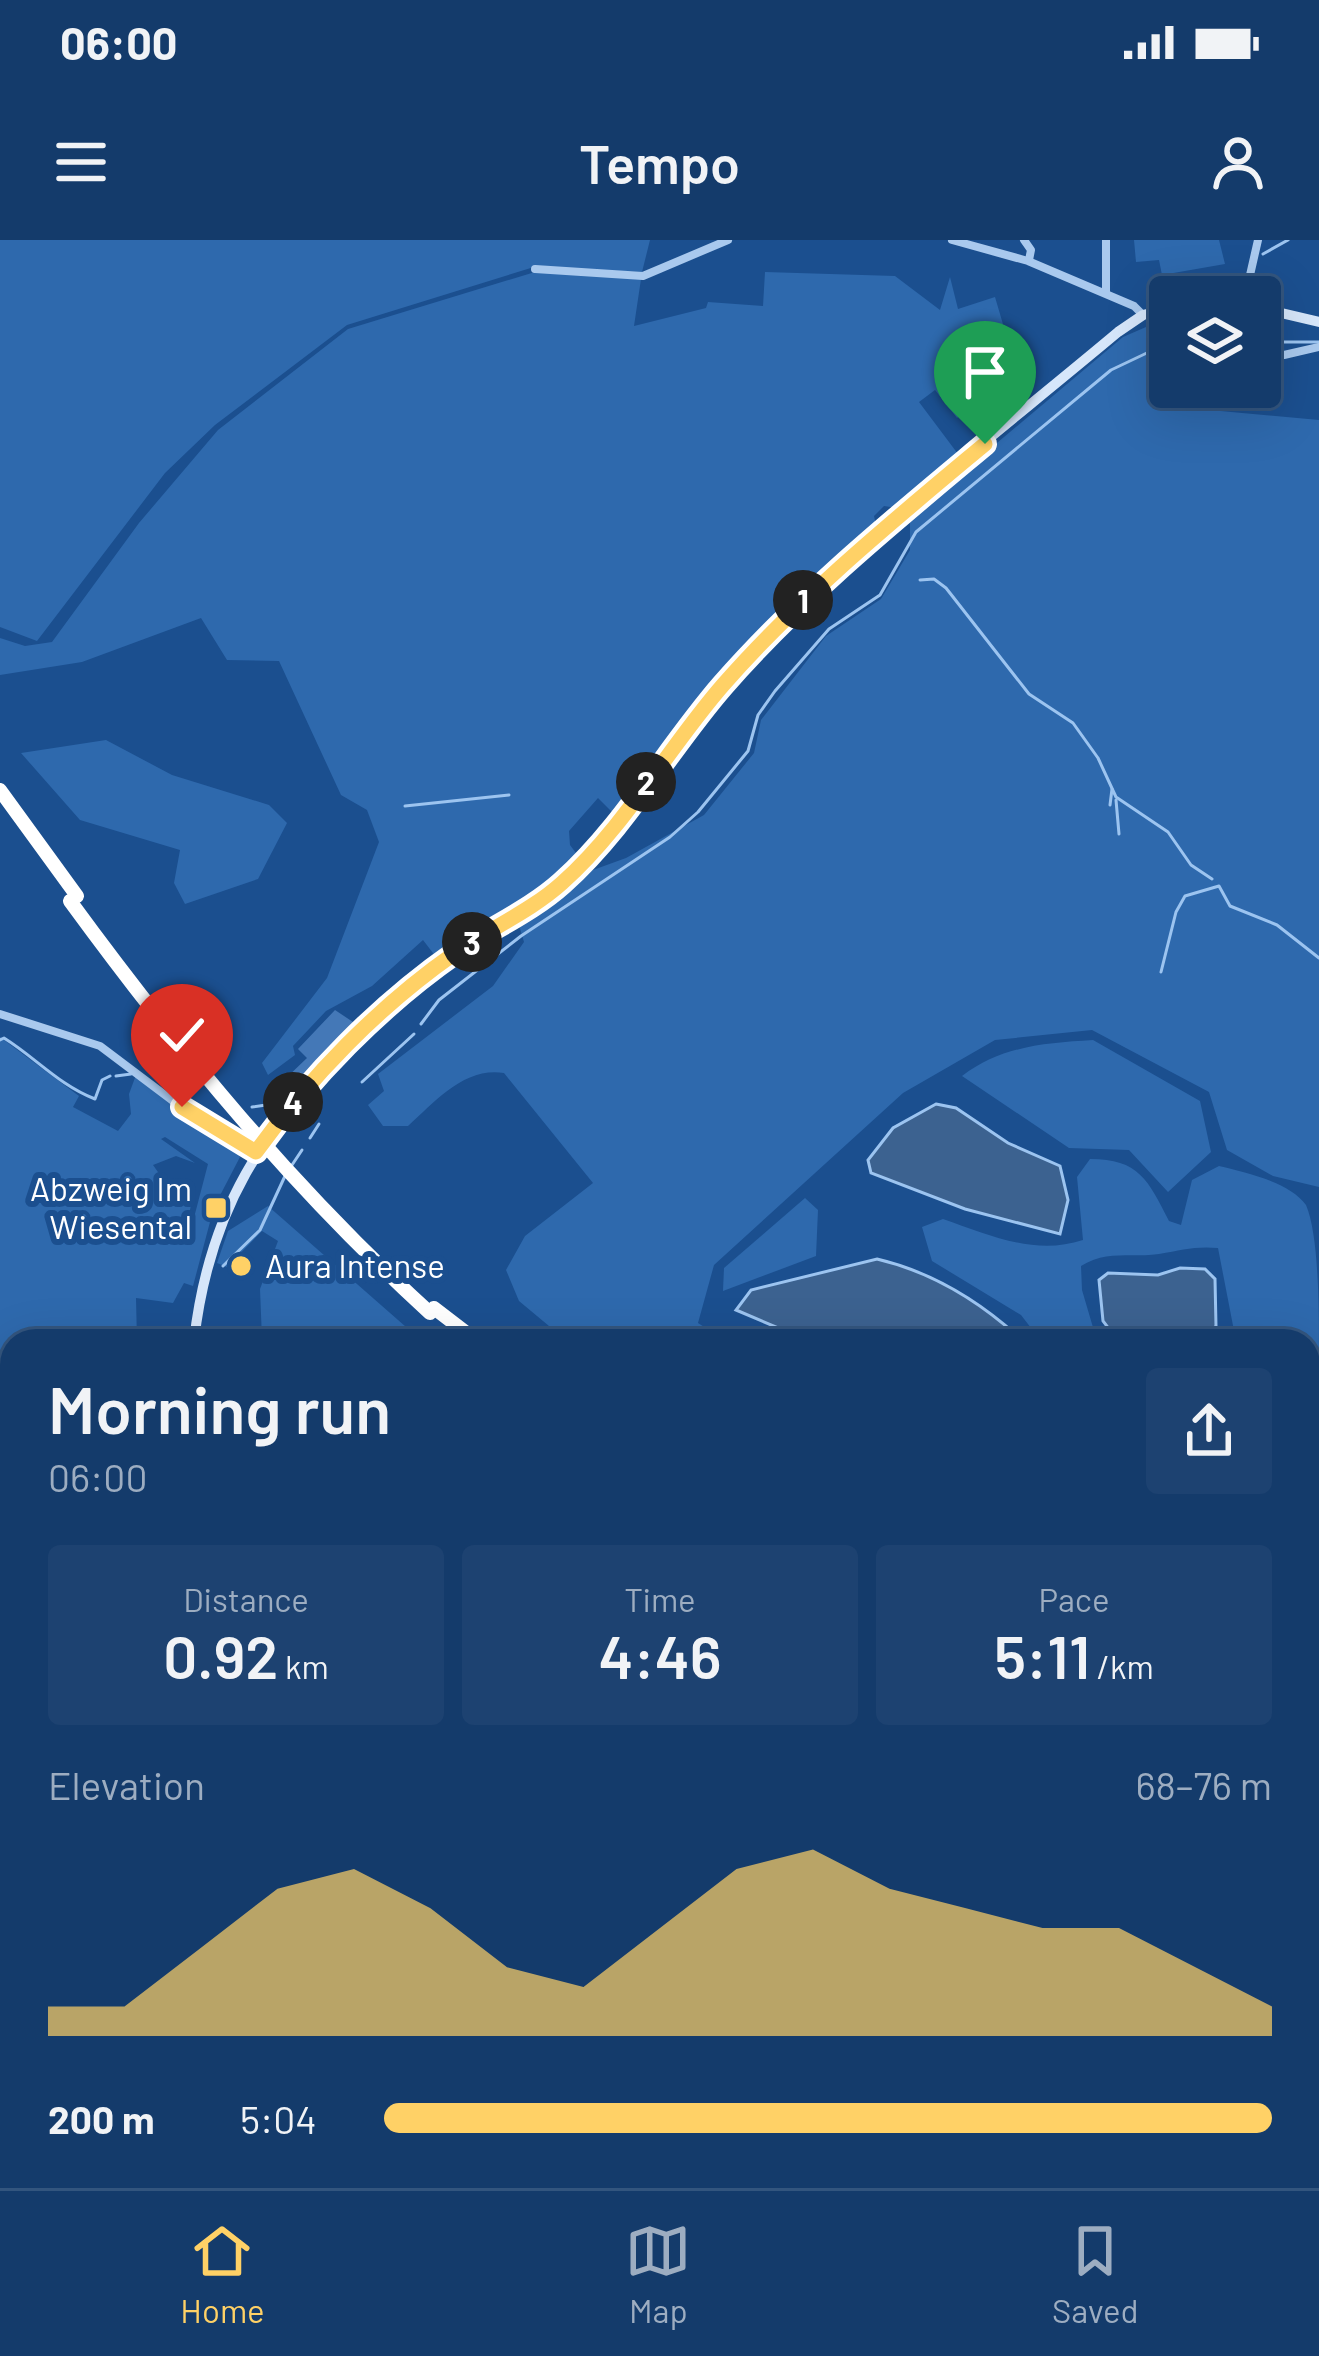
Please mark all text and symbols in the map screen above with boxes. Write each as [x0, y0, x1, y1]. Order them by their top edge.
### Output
text: 06:00 [60, 15, 178, 69]
icon: menu [48, 129, 114, 195]
icon: person [1205, 129, 1271, 195]
text: Tempo [579, 130, 740, 195]
map controls [1149, 276, 1281, 408]
button: layers [1149, 276, 1281, 408]
pin [934, 321, 1036, 444]
icon: arrive [952, 339, 1018, 405]
pin: 1 [773, 570, 833, 630]
text: 1 [797, 580, 809, 620]
pin: 2 [616, 752, 676, 812]
text: 2 [637, 762, 655, 802]
pin: 3 [442, 912, 502, 972]
text: 3 [463, 922, 481, 962]
pin [131, 984, 233, 1107]
icon: check [149, 1002, 215, 1068]
pin: 4 [263, 1072, 323, 1132]
text: 4 [283, 1082, 303, 1122]
place label: Abzweig Im Wiesental [30, 1168, 192, 1246]
marker: Abzweig Im Wiesental [203, 1195, 229, 1221]
place label: Aura Intense [265, 1245, 445, 1285]
marker: Aura Intense [228, 1253, 254, 1279]
text: Morning run [48, 1368, 391, 1447]
button: share [1146, 1368, 1272, 1494]
text: 06:00 [48, 1453, 147, 1500]
text: Distance [183, 1579, 309, 1619]
text: Time [624, 1579, 696, 1619]
text: Pace [1039, 1579, 1109, 1619]
text: 0.92 [163, 1619, 278, 1691]
text: 4:46 [598, 1619, 722, 1691]
text: 5:11 [994, 1619, 1090, 1691]
text: km [278, 1646, 329, 1686]
text: /km [1090, 1646, 1154, 1686]
text: Elevation [48, 1761, 205, 1808]
text: 68–76 m [1135, 1761, 1272, 1808]
text: 200 m [48, 2095, 155, 2142]
text: 5:04 [240, 2095, 317, 2142]
tab: Home [180, 2218, 265, 2330]
tab: Map [625, 2218, 691, 2330]
tab: Saved [1052, 2218, 1139, 2330]

